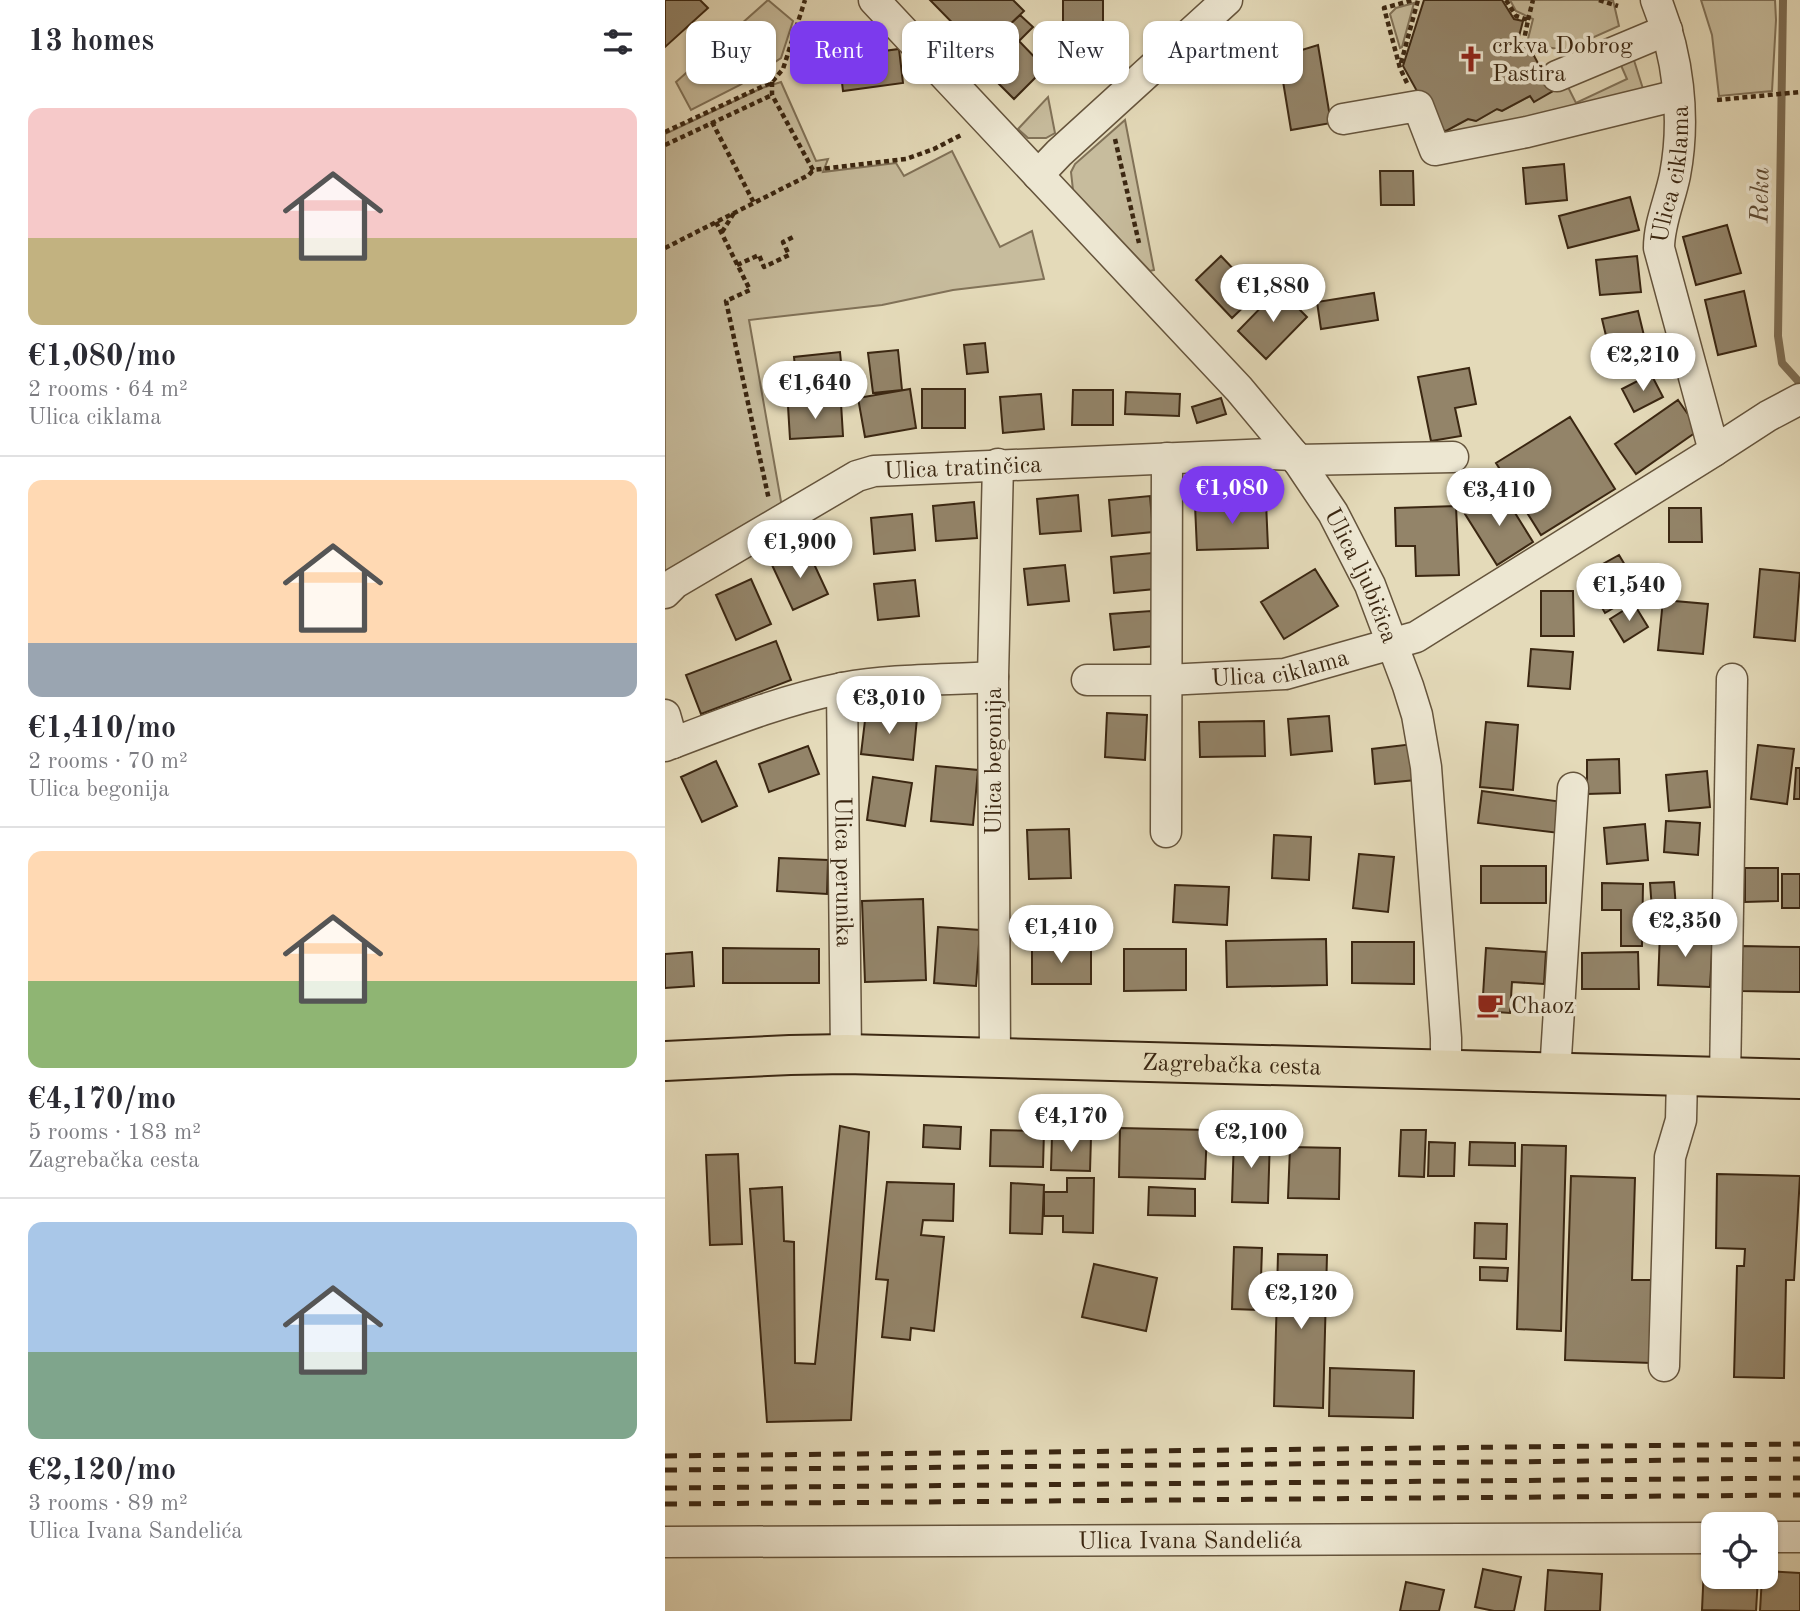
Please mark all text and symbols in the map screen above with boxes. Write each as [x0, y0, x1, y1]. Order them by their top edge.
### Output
chip: Buy [686, 21, 776, 84]
chip: Rent [790, 21, 888, 84]
chip: Filters [902, 21, 1019, 84]
chip: New [1033, 21, 1129, 84]
chip: Apartment [1143, 21, 1303, 84]
icon: filters [599, 23, 637, 61]
text: 13 homes [28, 27, 154, 57]
place label: crkva Dobrog Pastira [1492, 35, 1633, 87]
church icon: crkva Dobrog Pastira [1456, 44, 1486, 74]
street label: Ulica ciklama [1649, 105, 1694, 245]
icon: home [270, 153, 396, 279]
water label: Reka [1747, 167, 1774, 224]
pin: €1,880 [1216, 264, 1330, 324]
text: €1,880 [1236, 275, 1310, 298]
pin: €2,210 [1586, 334, 1700, 393]
text: €1,080/mo [28, 342, 176, 372]
text: €2,210 [1606, 344, 1680, 367]
pin: €1,640 [758, 362, 872, 421]
text: €1,640 [778, 372, 852, 395]
text: 2 rooms · 64 m² [28, 378, 188, 401]
text: Ulica ciklama [28, 406, 162, 429]
street label: Ulica tratinčica [884, 454, 1043, 485]
pin: €1,080 [1175, 466, 1289, 526]
pin: €3,410 [1442, 468, 1556, 528]
text: €1,080 [1195, 477, 1269, 500]
text: €3,410 [1462, 479, 1536, 502]
street label: Ulica ljubičica [1319, 505, 1401, 647]
pin: €1,900 [743, 520, 857, 580]
icon: home [270, 525, 396, 651]
text: €1,900 [763, 531, 837, 554]
pin: €1,540 [1572, 564, 1686, 623]
text: €1,540 [1592, 574, 1666, 597]
street label: Ulica ciklama [1211, 647, 1352, 692]
pin: €3,010 [832, 676, 946, 736]
text: €3,010 [852, 687, 926, 710]
street label: Ulica begonija [983, 687, 1007, 835]
text: €1,410/mo [28, 714, 176, 744]
text: 2 rooms · 70 m² [28, 750, 188, 773]
text: Ulica begonija [28, 778, 170, 801]
street label: Ulica perunika [829, 797, 855, 948]
icon: home [270, 896, 396, 1022]
pin: €2,350 [1628, 900, 1742, 959]
pin: €1,410 [1004, 906, 1118, 965]
text: €2,350 [1648, 910, 1722, 933]
text: €1,410 [1024, 916, 1098, 939]
cafe icon: Chaoz [1475, 990, 1505, 1020]
place label: Chaoz [1511, 995, 1574, 1019]
street label: Zagrebačka cesta [1142, 1052, 1322, 1080]
text: €4,170/mo [28, 1085, 176, 1115]
pin: €4,170 [1014, 1094, 1128, 1154]
text: €4,170 [1034, 1105, 1108, 1128]
pin: €2,100 [1194, 1110, 1308, 1170]
text: 5 rooms · 183 m² [28, 1121, 201, 1144]
text: €2,100 [1214, 1121, 1288, 1144]
text: Zagrebačka cesta [28, 1149, 200, 1172]
icon: home [270, 1267, 396, 1393]
pin: €2,120 [1244, 1272, 1358, 1331]
text: €2,120 [1264, 1282, 1338, 1305]
text: €2,120/mo [28, 1456, 176, 1486]
text: 3 rooms · 89 m² [28, 1492, 188, 1515]
map controls [1701, 1512, 1778, 1589]
button: locate [1701, 1512, 1778, 1589]
text: Ulica Ivana Sandelića [28, 1520, 243, 1543]
street label: Ulica Ivana Sandelića [1078, 1530, 1302, 1554]

